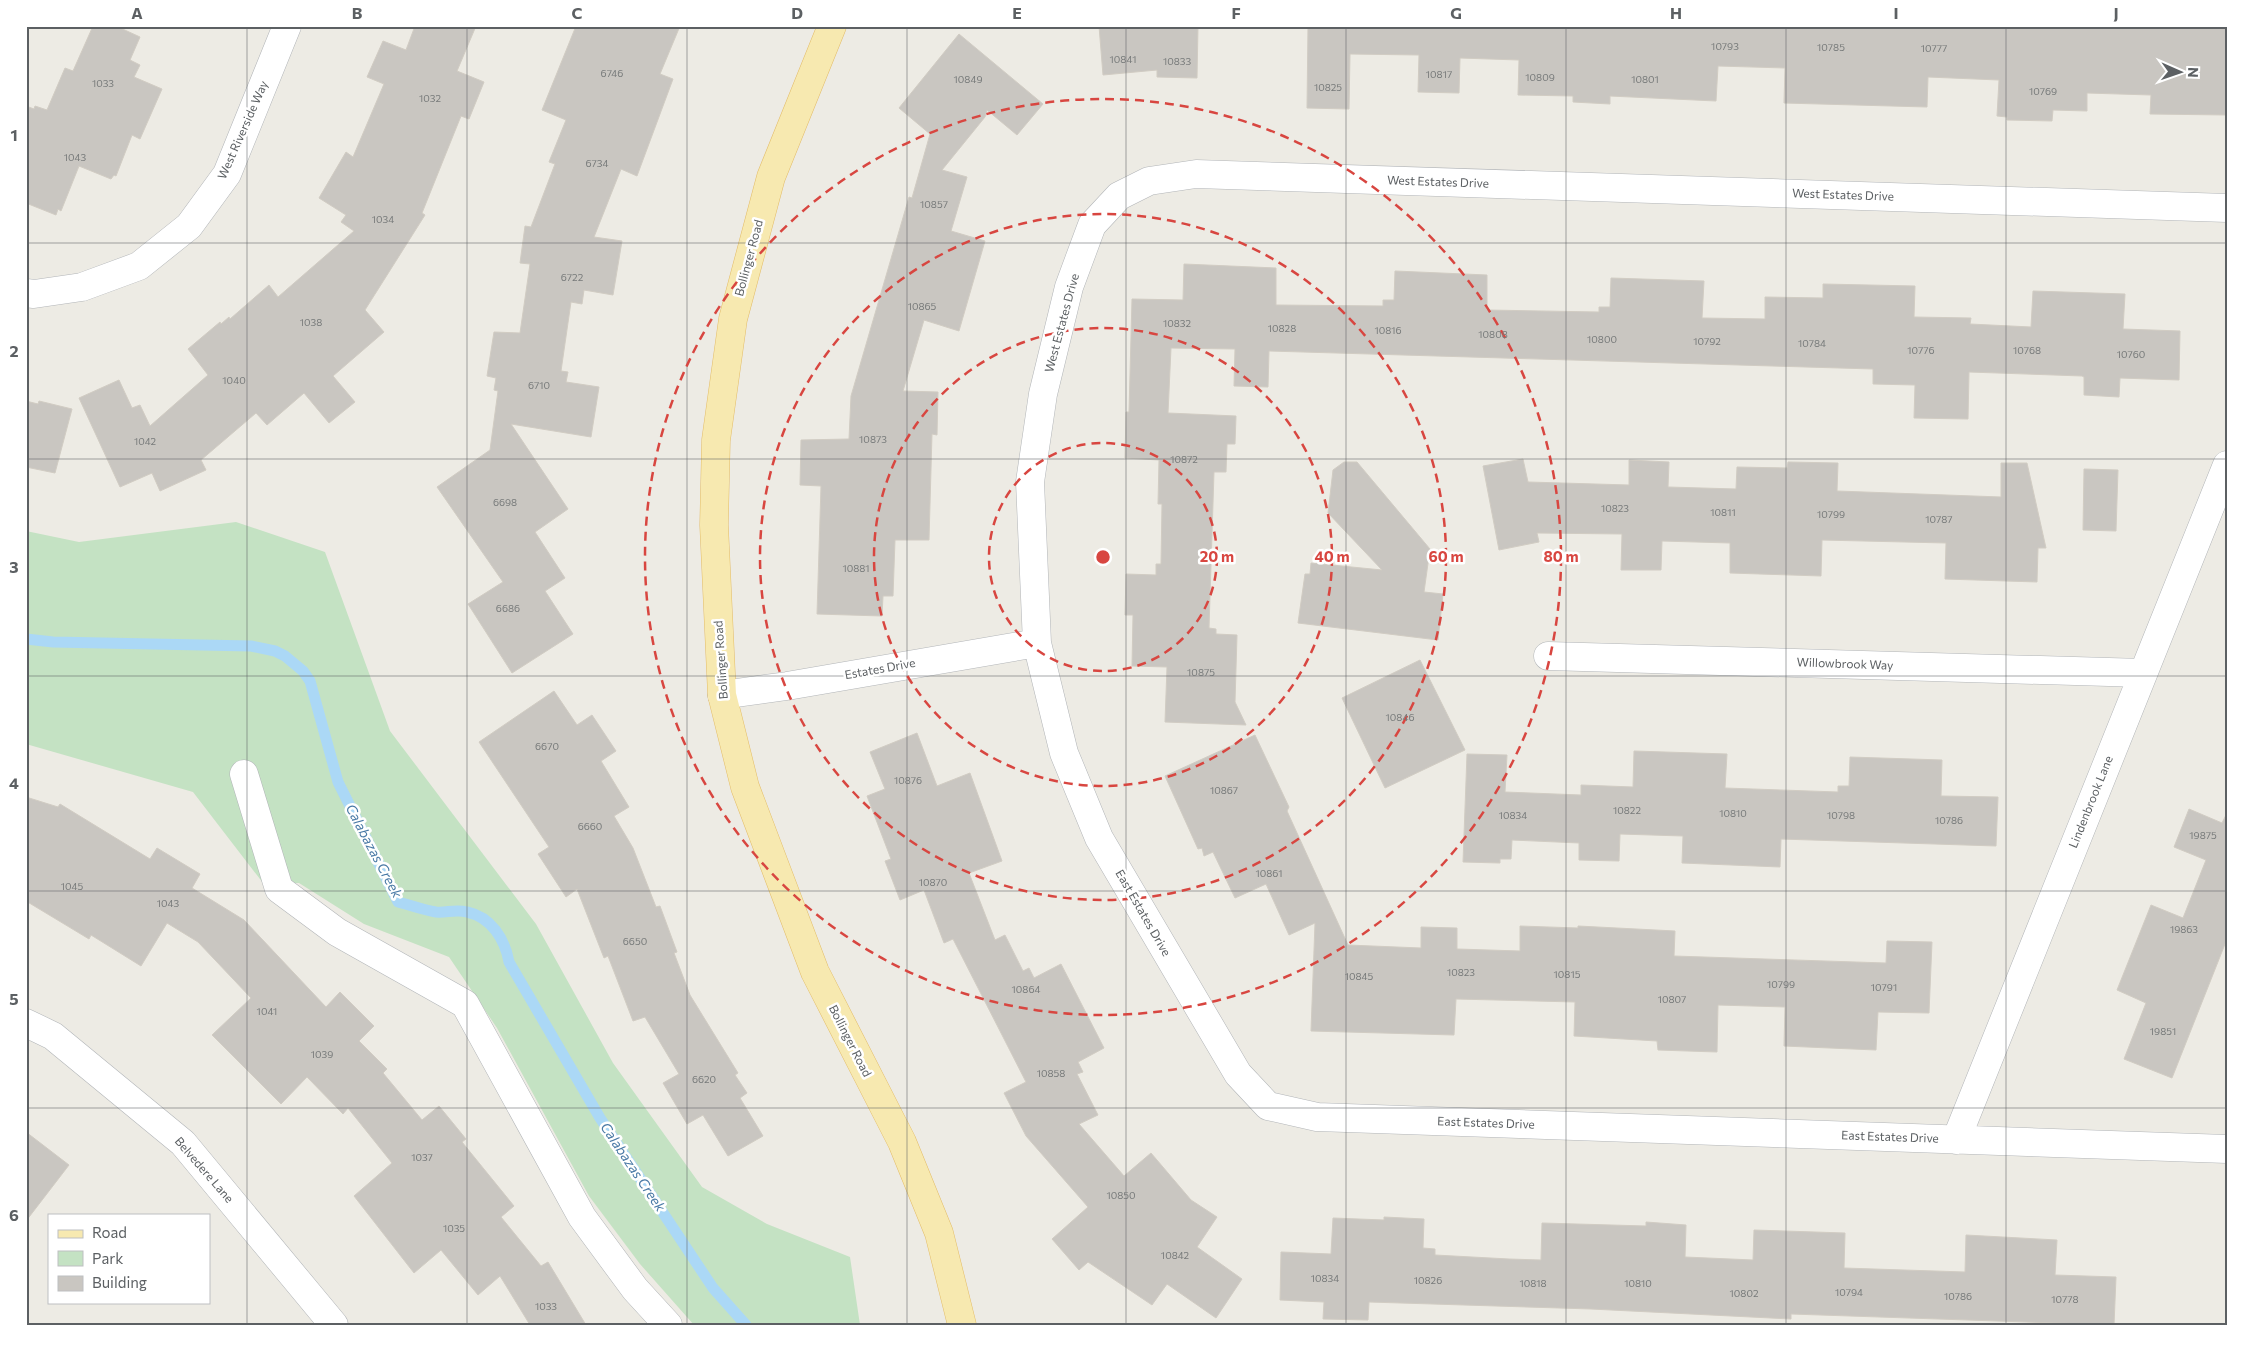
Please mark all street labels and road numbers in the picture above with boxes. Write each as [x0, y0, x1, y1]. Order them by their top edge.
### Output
street label: West Riverside Way [214, 78, 270, 181]
street label: West Estates Drive [1387, 172, 1489, 190]
street label: West Estates Drive [1792, 185, 1894, 203]
street label: Bollinger Road [731, 218, 765, 298]
street label: West Estates Drive [1041, 272, 1081, 374]
street label: Bollinger Road [710, 620, 730, 700]
street label: Willowbrook Way [1796, 654, 1894, 672]
street label: Estates Drive [843, 655, 916, 681]
street label: Lindenbrook Lane [2065, 753, 2115, 850]
street label: East Estates Drive [1113, 867, 1174, 958]
street label: Bollinger Road [827, 1002, 875, 1079]
street label: East Estates Drive [1437, 1113, 1535, 1131]
street label: East Estates Drive [1841, 1127, 1939, 1145]
street label: Belvedere Lane [172, 1134, 237, 1205]

